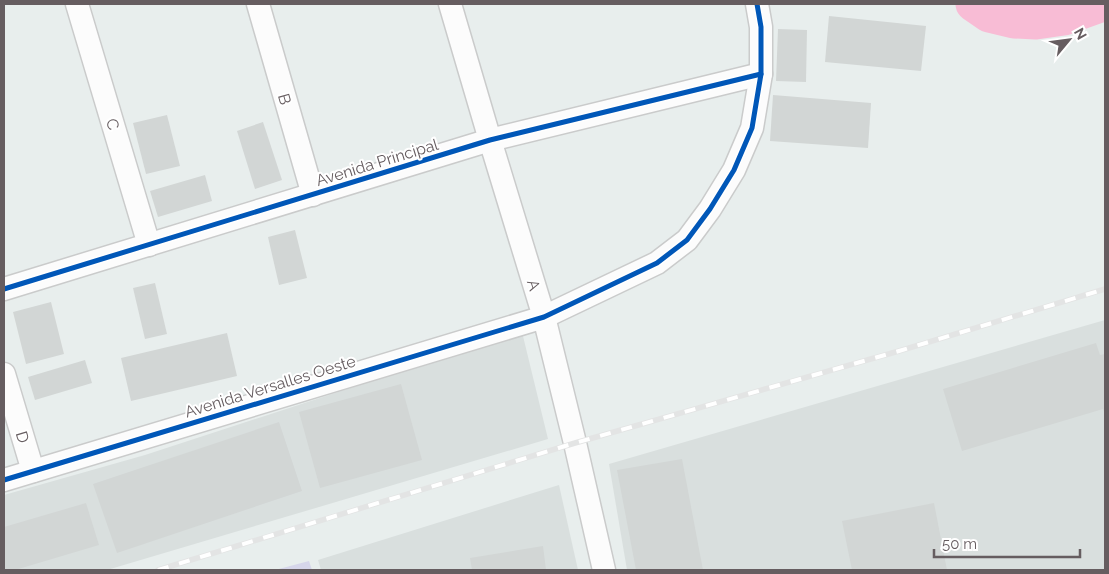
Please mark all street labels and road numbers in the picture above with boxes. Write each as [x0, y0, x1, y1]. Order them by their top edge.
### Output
street label: B [274, 91, 295, 107]
street label: C [102, 116, 123, 132]
street label: Avenida Principal [314, 135, 441, 190]
street label: A [523, 277, 544, 293]
street label: Avenida Versalles Oeste [182, 351, 358, 422]
street label: D [12, 429, 33, 445]

